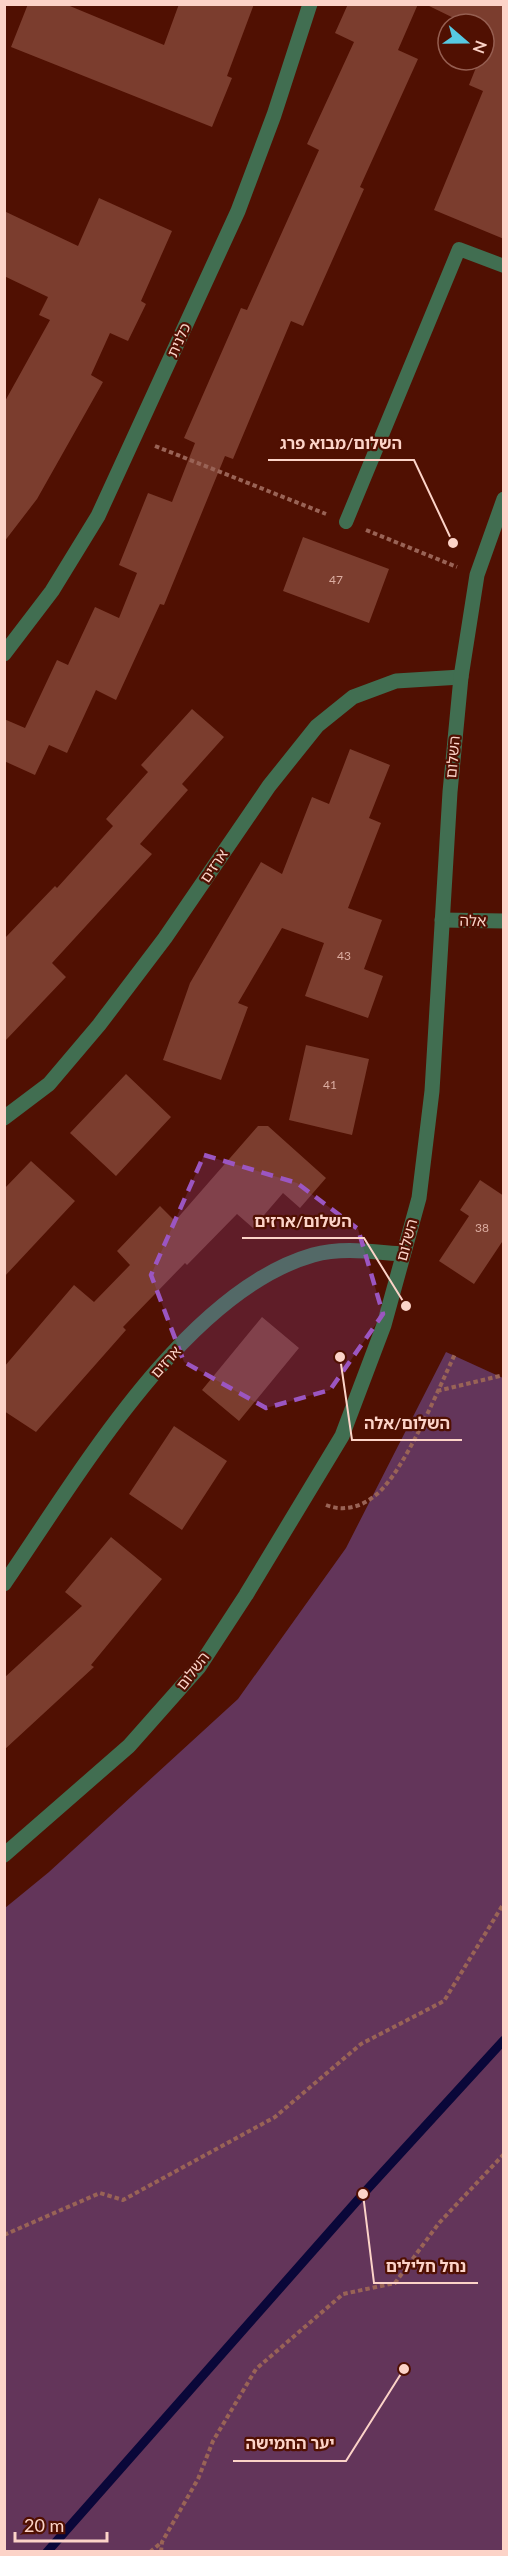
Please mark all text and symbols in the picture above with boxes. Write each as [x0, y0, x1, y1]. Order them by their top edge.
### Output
north arrow [436, 12, 496, 72]
text: N [470, 38, 492, 56]
street label: כלנית [163, 319, 194, 359]
callout: השלום/מבוא פרג [268, 426, 414, 460]
text: השלום/מבוא פרג [280, 433, 402, 452]
house number: 47 [329, 572, 343, 587]
street label: השלום [441, 735, 463, 779]
street label: ארזים [195, 845, 231, 886]
street label: אלה [460, 911, 486, 929]
house number: 43 [337, 948, 351, 963]
house number: 41 [323, 1077, 337, 1092]
callout: השלום/ארזים [242, 1204, 364, 1238]
text: השלום/ארזים [254, 1211, 352, 1230]
street label: השלום [392, 1217, 420, 1263]
house number: 38 [475, 1220, 489, 1235]
street label: ארזים [146, 1342, 184, 1381]
callout: השלום/אלה [352, 1406, 462, 1440]
text: השלום/אלה [364, 1413, 450, 1432]
street label: השלום [172, 1648, 212, 1693]
callout: נחל חלילים [374, 2249, 478, 2283]
text: נחל חלילים [386, 2256, 466, 2275]
callout: יער החמישה [233, 2427, 346, 2461]
text: יער החמישה [245, 2433, 335, 2452]
scale bar [15, 2505, 106, 2543]
text: 20 m [24, 2514, 64, 2536]

